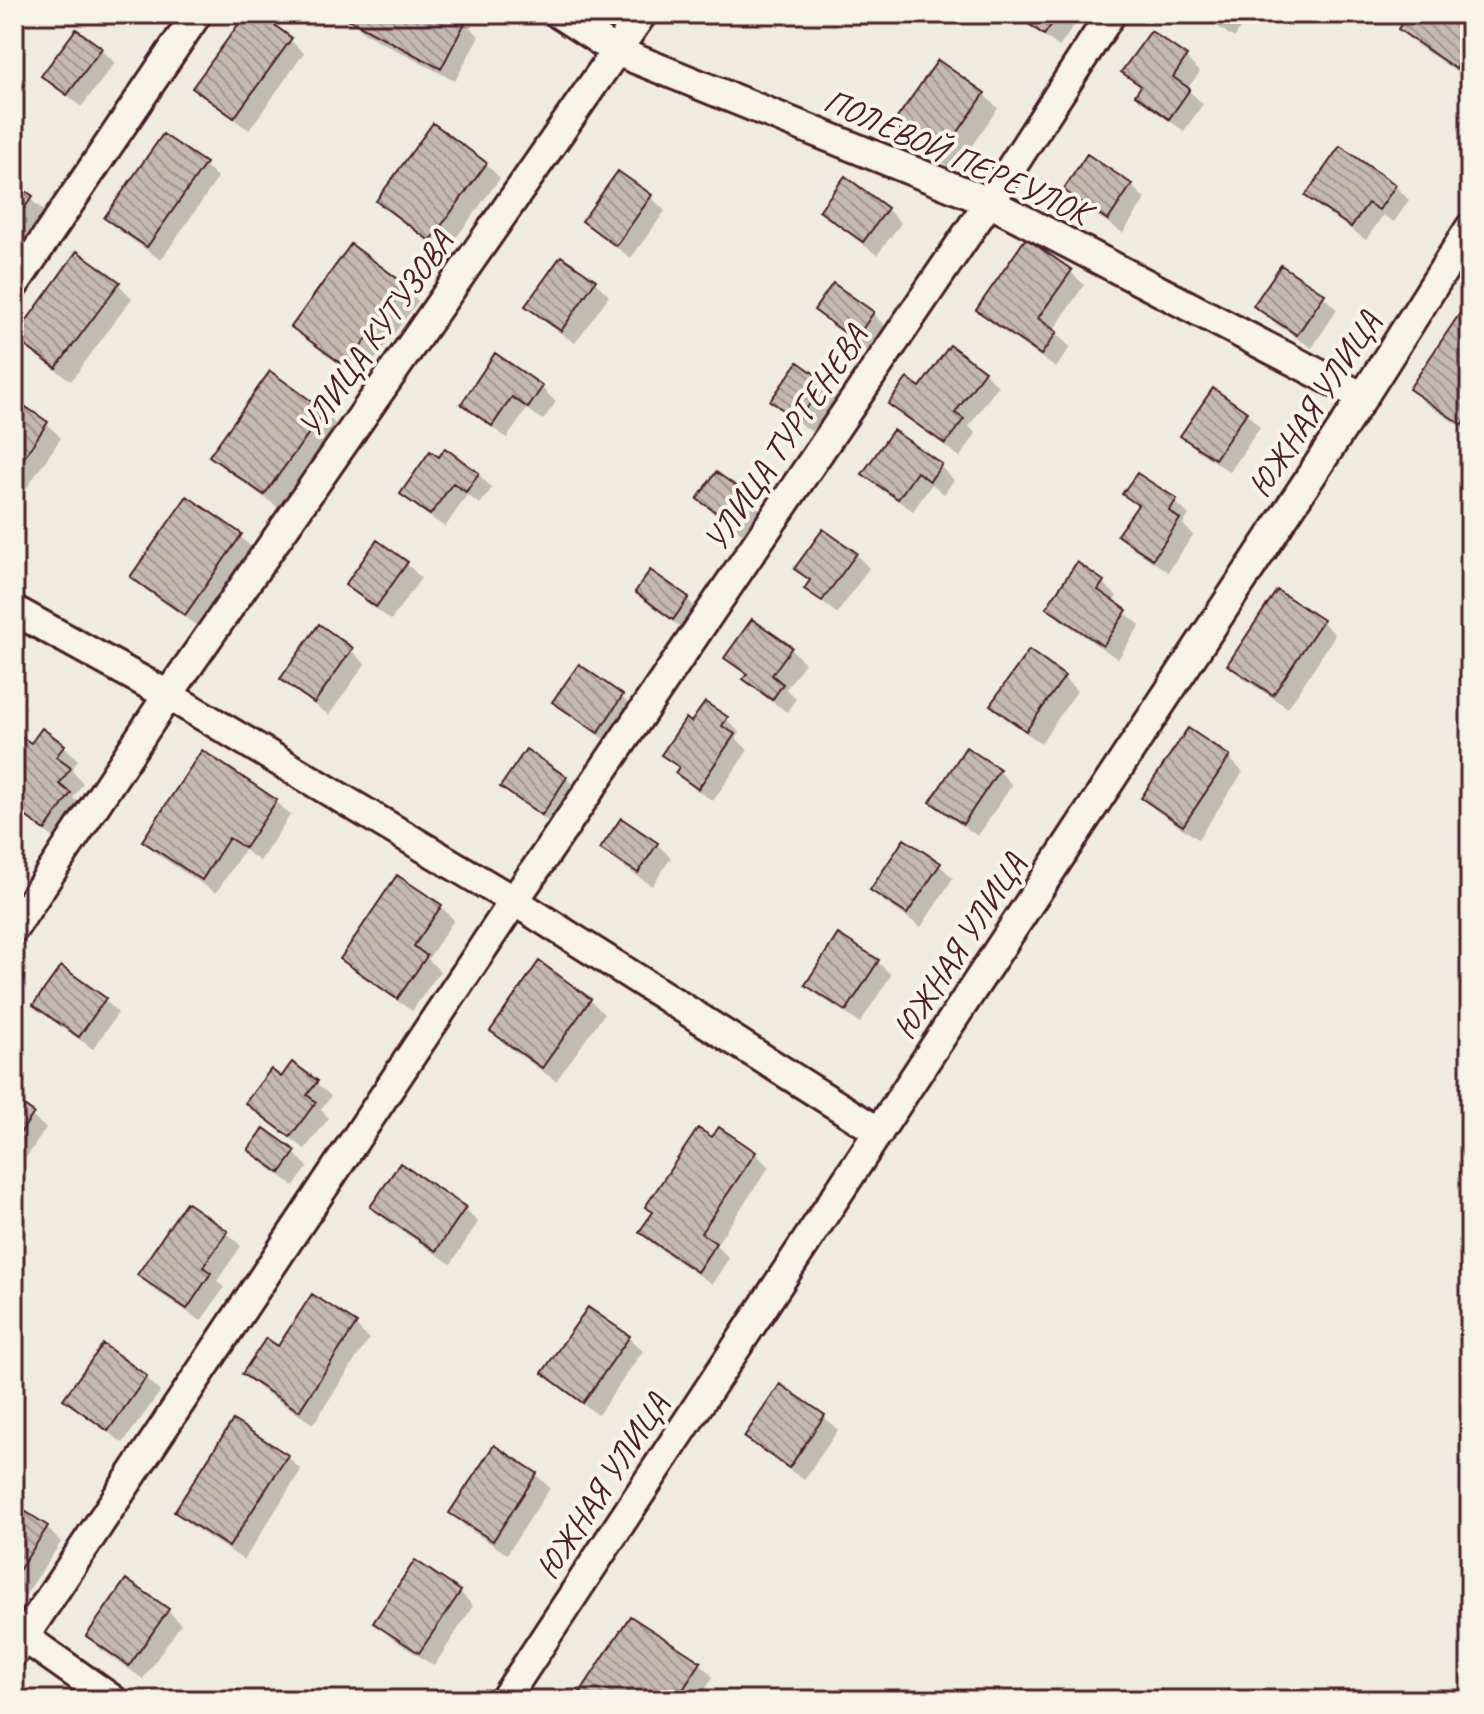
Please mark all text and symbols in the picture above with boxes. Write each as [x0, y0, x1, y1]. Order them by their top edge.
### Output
street label: ПОЛЕВОЙ ПЕРЕУЛОК [818, 78, 1103, 237]
street label: УЛИЦА КУТУЗОВА [288, 221, 463, 445]
street label: ЮЖНАЯ УЛИЦА [1238, 302, 1391, 505]
street label: УЛИЦА ТУРГЕНЕВА [694, 315, 878, 559]
street label: ЮЖНАЯ УЛИЦА [883, 844, 1036, 1047]
street label: ЮЖНАЯ УЛИЦА [526, 1384, 679, 1587]

